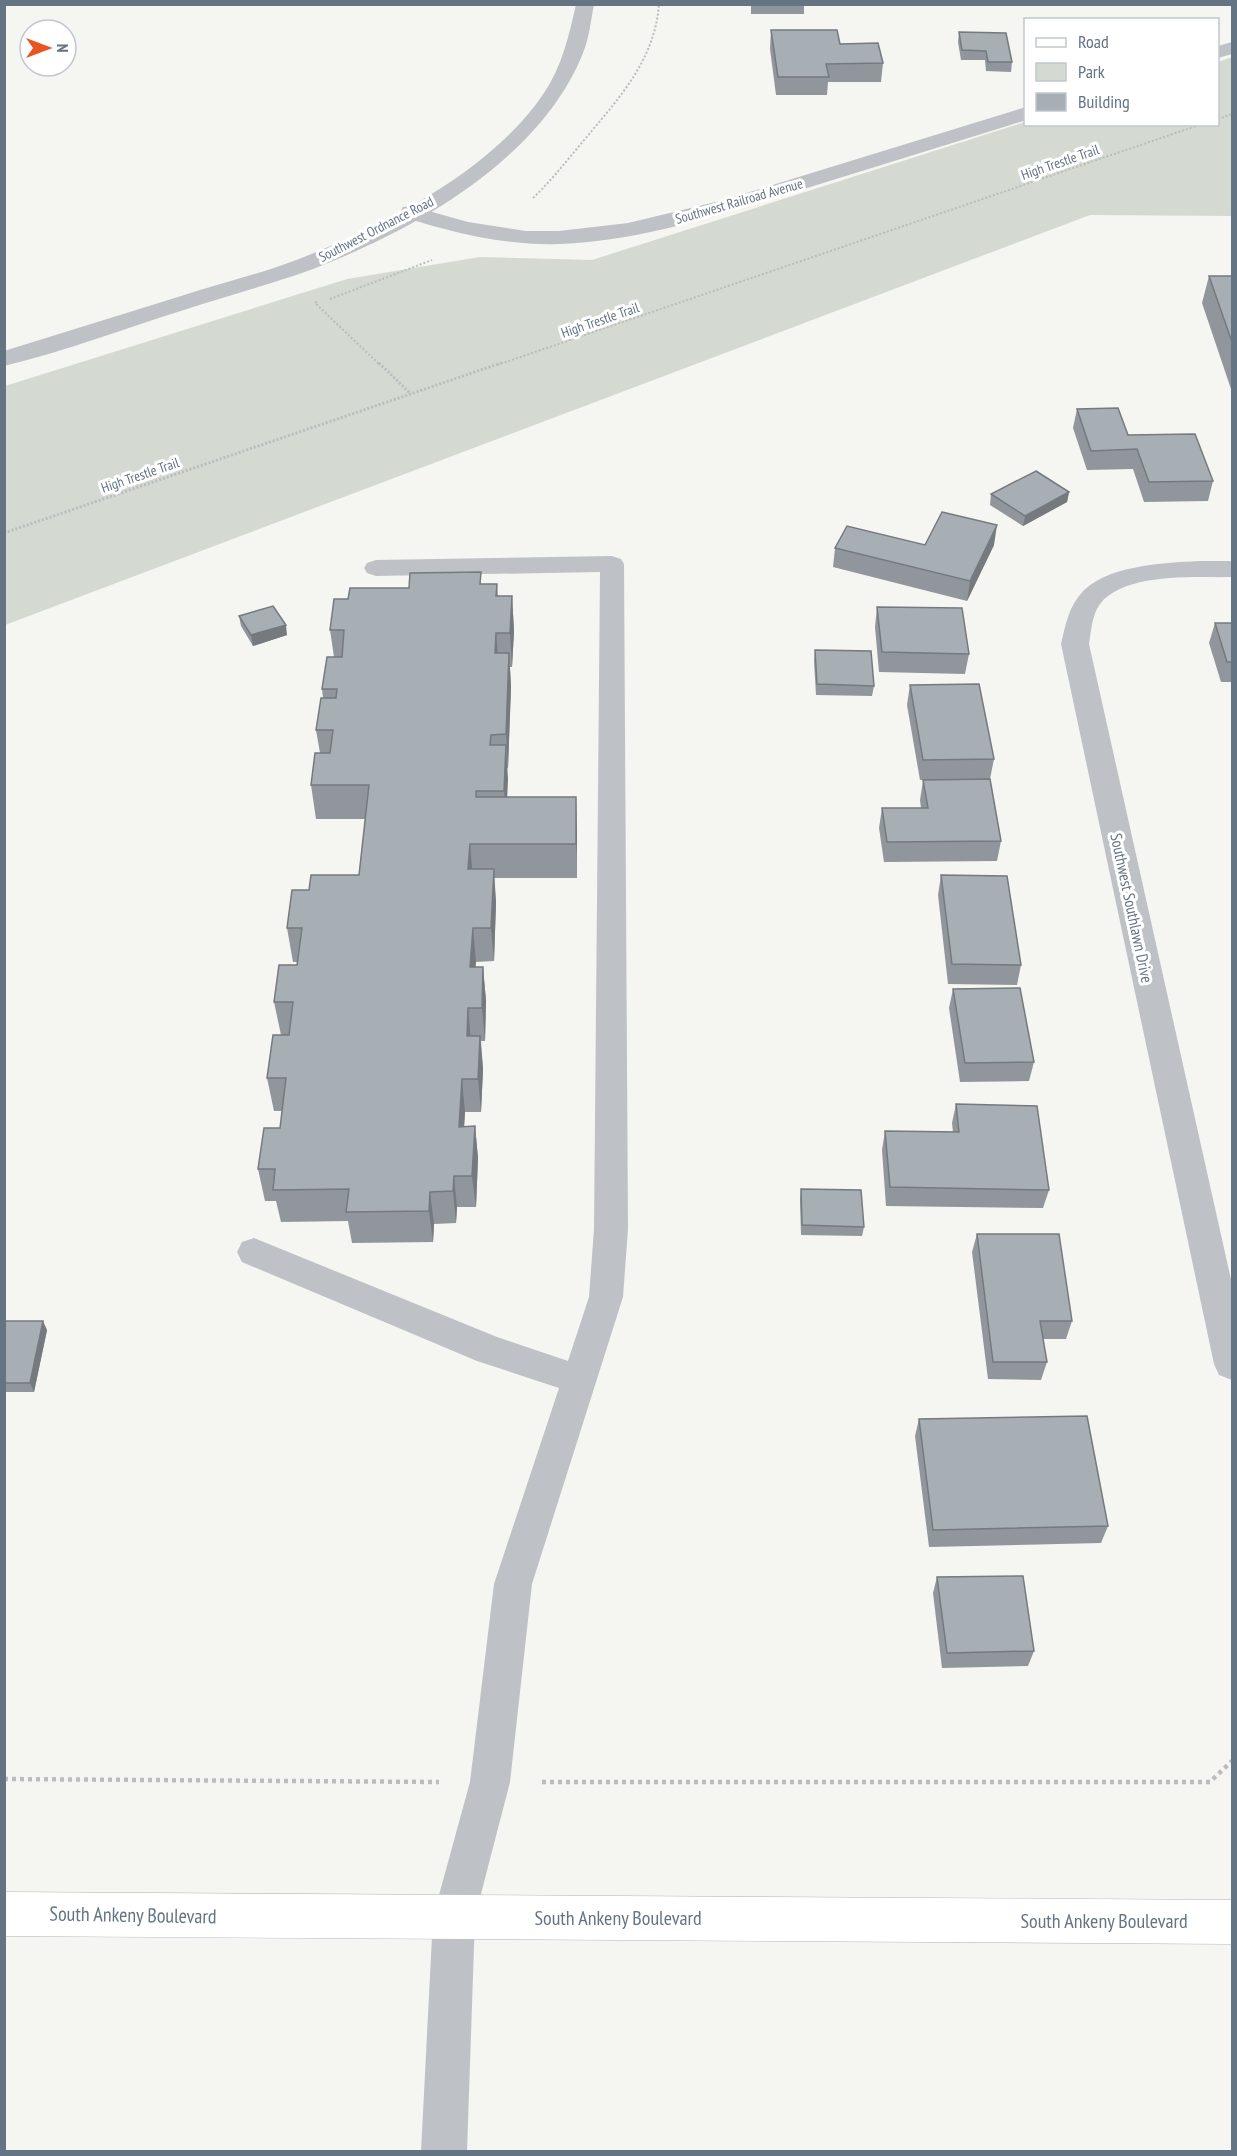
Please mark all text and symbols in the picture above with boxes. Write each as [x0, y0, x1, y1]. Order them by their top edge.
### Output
north arrow [18, 18, 78, 78]
legend [1024, 18, 1219, 126]
text: Road [1078, 30, 1109, 53]
text: N [53, 44, 73, 52]
text: Park [1078, 60, 1105, 83]
text: Building [1078, 90, 1130, 113]
street label: High Trestle Trail [1019, 140, 1102, 184]
street label: Southwest Railroad Avenue [673, 174, 805, 228]
street label: Southwest Ordnance Road [316, 192, 436, 266]
street label: High Trestle Trail [559, 298, 642, 342]
street label: High Trestle Trail [99, 453, 182, 497]
street label: Southwest Southlawn Drive [1106, 831, 1158, 985]
street label: South Ankeny Boulevard [49, 1901, 217, 1929]
street label: South Ankeny Boulevard [534, 1905, 702, 1931]
street label: South Ankeny Boulevard [1020, 1908, 1188, 1934]

